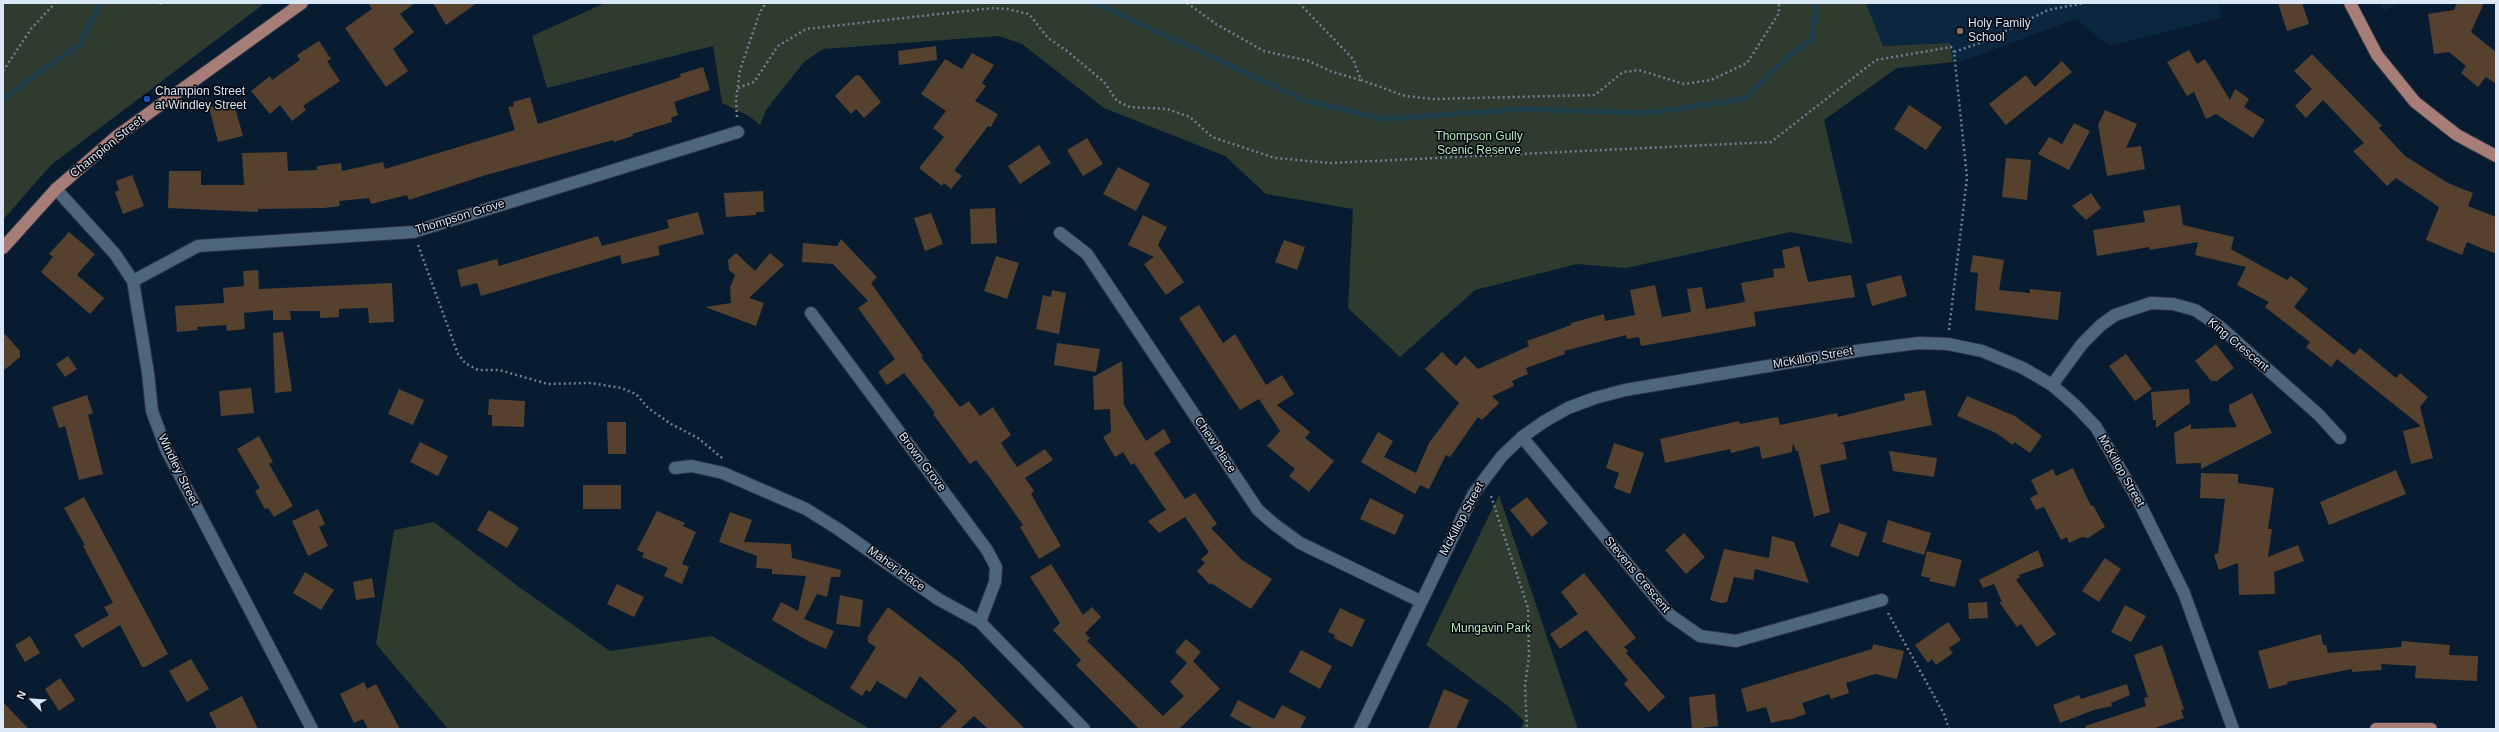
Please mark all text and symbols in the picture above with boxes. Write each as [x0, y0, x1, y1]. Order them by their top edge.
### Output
place label: Holy Family School [1968, 17, 2031, 45]
marker: Holy Family School [1955, 26, 1965, 36]
place label: Champion Street at Windley Street [155, 85, 246, 113]
marker: Champion Street at Windley Street [142, 94, 152, 104]
street label: Champion Street [67, 113, 147, 181]
park label: Thompson Gully Scenic Reserve [1435, 130, 1523, 158]
street label: Thompson Grove [414, 197, 506, 237]
street label: King Crescent [2205, 315, 2271, 375]
street label: McKillop Street [1772, 344, 1854, 372]
street label: Chew Place [1191, 414, 1239, 476]
street label: Brown Grove [895, 430, 949, 494]
street label: Windley Street [154, 432, 202, 508]
street label: McKillop Street [2095, 432, 2147, 510]
street label: McKillop Street [1437, 480, 1487, 558]
street label: Stevens Crescent [1601, 534, 1673, 616]
street label: Maher Place [865, 543, 927, 595]
park label: Mungavin Park [1451, 622, 1531, 636]
north arrow [12, 680, 52, 720]
text: N [14, 689, 28, 701]

